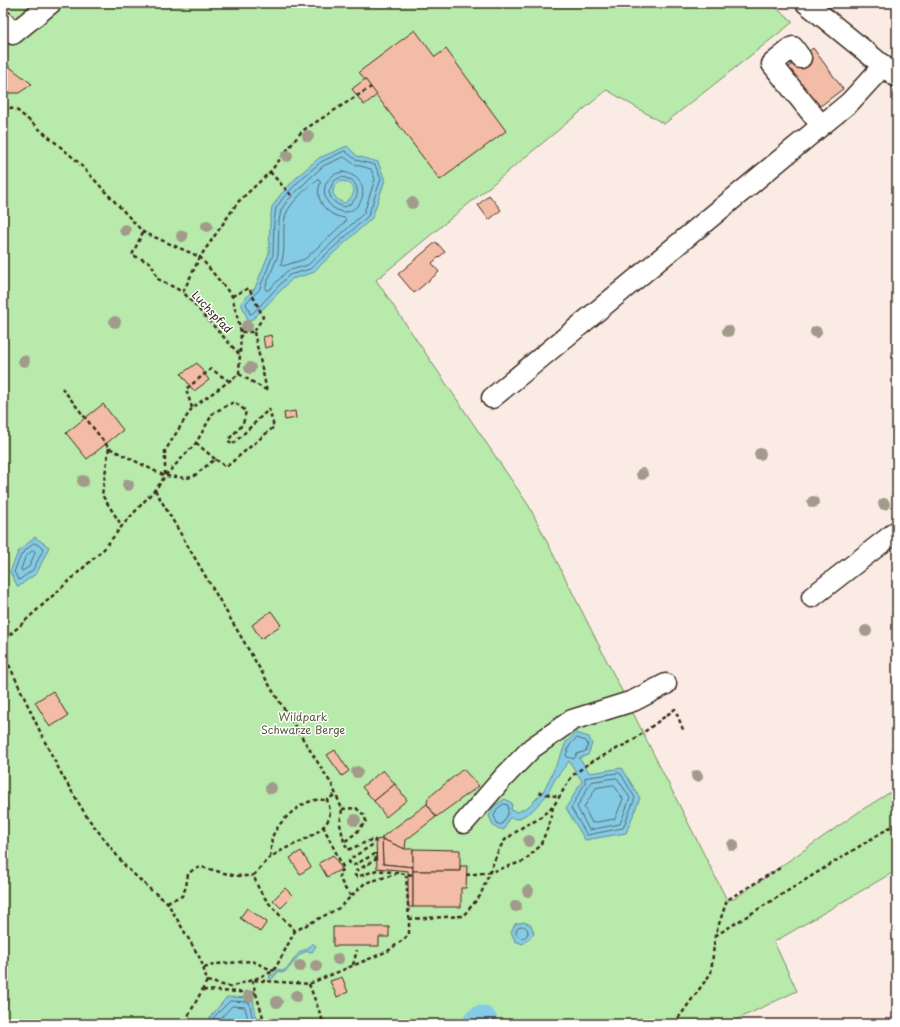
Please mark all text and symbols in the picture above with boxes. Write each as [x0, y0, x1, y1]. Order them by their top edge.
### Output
street label: Luchspfad [188, 287, 237, 337]
park label: Wildpark Schwarze Berge [261, 708, 345, 738]

